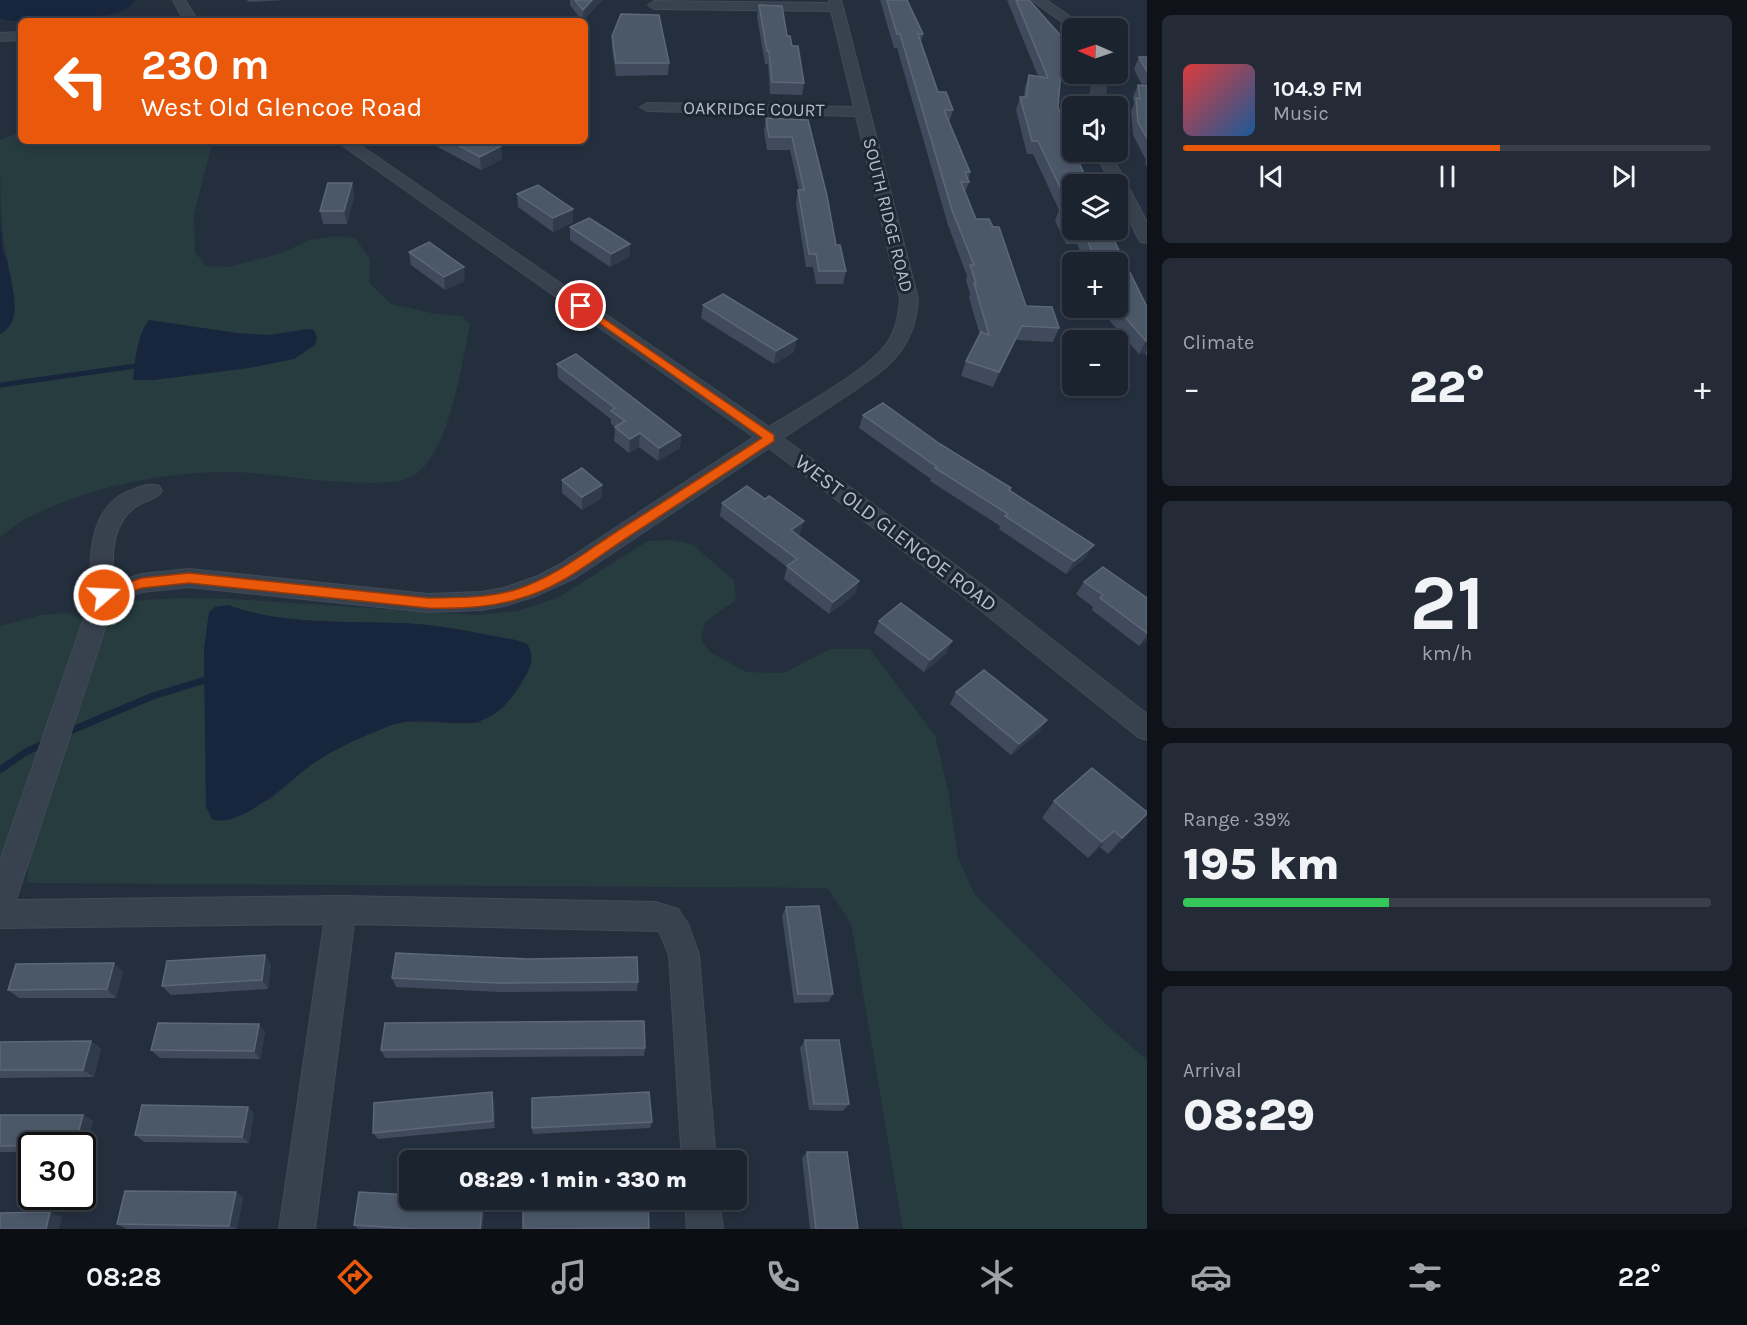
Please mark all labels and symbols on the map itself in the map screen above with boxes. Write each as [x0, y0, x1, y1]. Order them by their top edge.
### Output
north arrow [1062, 18, 1128, 84]
street label: OAKRIDGE COURT [683, 97, 825, 121]
street label: SOUTH RIDGE ROAD [858, 136, 918, 294]
pin [555, 280, 606, 331]
street label: WEST OLD GLENCOE ROAD [791, 449, 1001, 617]
position arrow [72, 563, 136, 627]
speed limit sign: 30 [18, 1132, 96, 1210]

